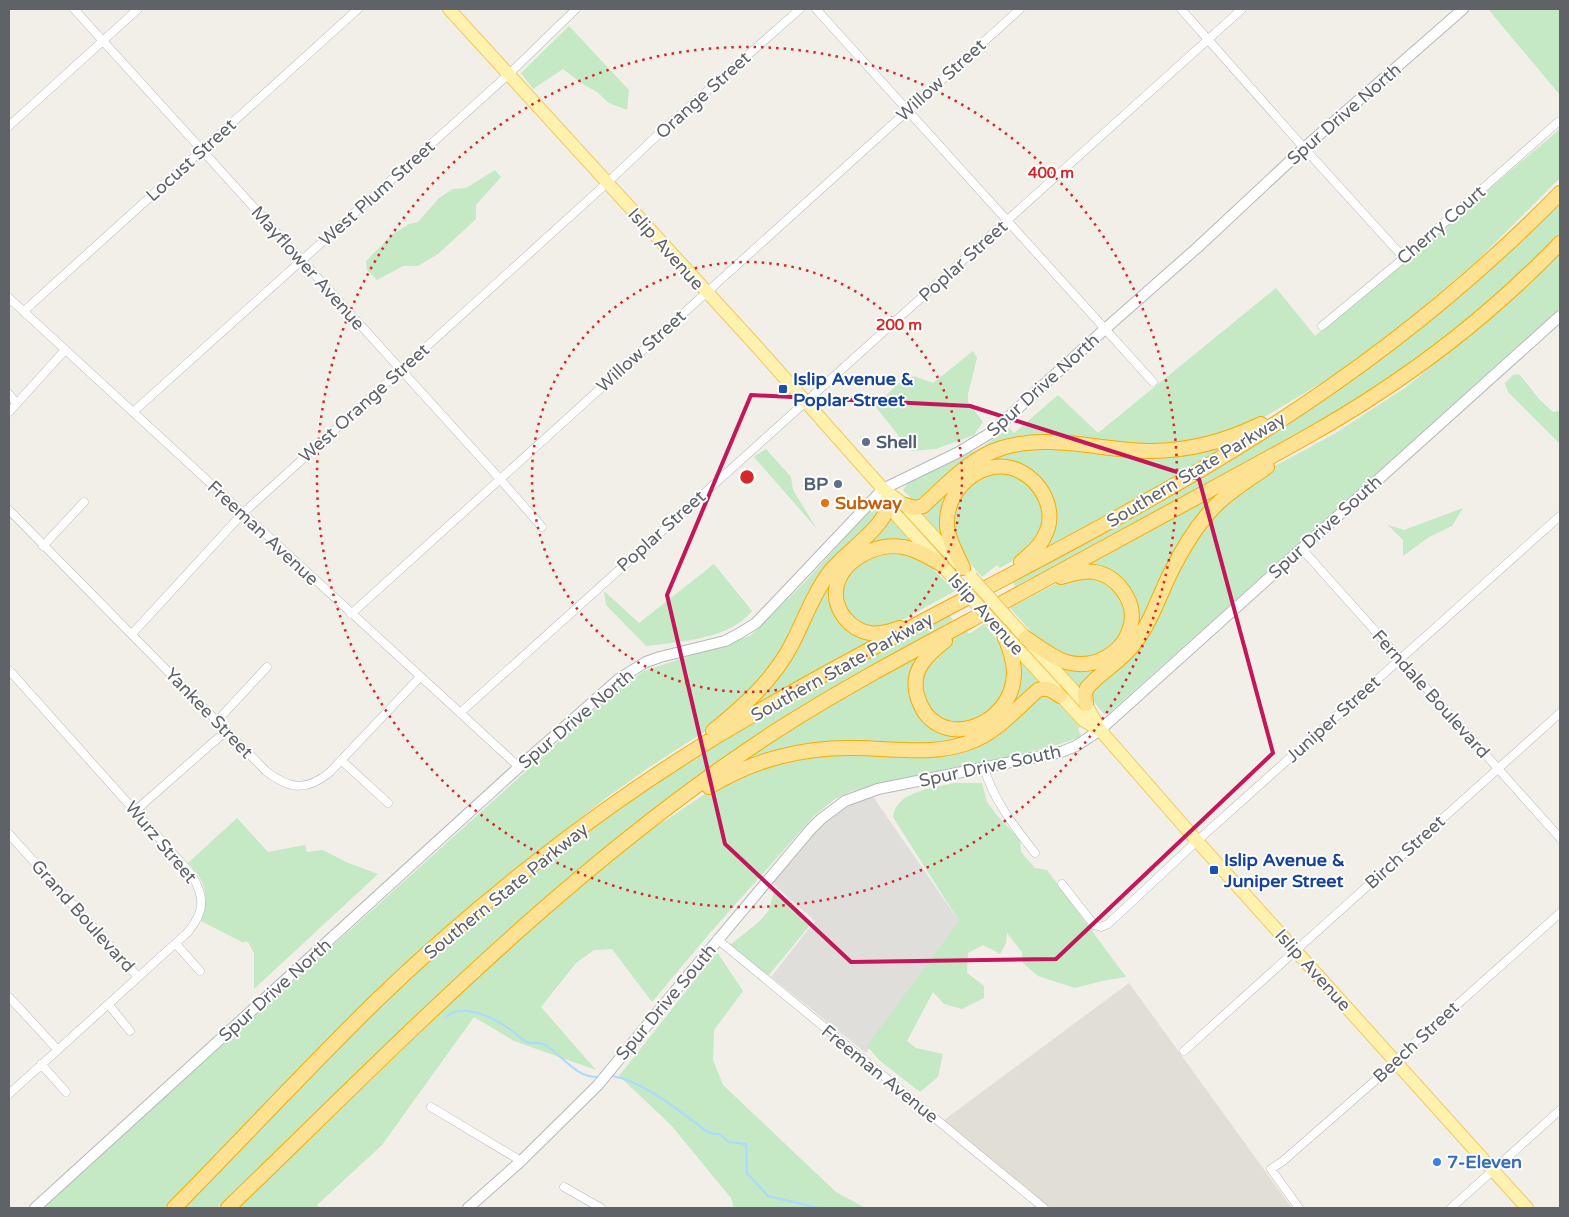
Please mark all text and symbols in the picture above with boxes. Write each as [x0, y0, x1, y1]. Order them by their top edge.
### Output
street label: Willow Street [892, 34, 990, 126]
street label: Orange Street [651, 47, 755, 143]
street label: Spur Drive North [1283, 59, 1405, 169]
street label: Locust Street [141, 114, 241, 206]
street label: West Plum Street [315, 135, 439, 251]
text: 400 m [1028, 164, 1074, 182]
street label: Cherry Court [1392, 181, 1490, 269]
street label: Mayflower Avenue [246, 201, 370, 335]
street label: Islip Avenue [623, 203, 709, 295]
street label: Poplar Street [914, 215, 1012, 307]
street label: Willow Street [592, 305, 690, 397]
text: 200 m [876, 316, 922, 334]
street label: Spur Drive North [982, 329, 1104, 441]
street label: West Orange Street [294, 339, 434, 467]
place label: Islip Avenue & Poplar Street [793, 368, 914, 411]
marker: Islip Avenue & Poplar Street [777, 383, 789, 395]
street label: Southern State Parkway [1103, 408, 1290, 532]
place label: Shell [876, 431, 917, 453]
marker: Shell [860, 436, 872, 448]
centre of rings [738, 468, 756, 486]
street label: Spur Drive South [1264, 470, 1386, 584]
place label: BP [803, 473, 828, 495]
street label: Freeman Avenue [203, 476, 323, 590]
marker: BP [832, 478, 844, 490]
street label: Poplar Street [612, 485, 710, 577]
place label: Subway [835, 492, 902, 514]
marker: Subway [819, 497, 831, 509]
street label: Islip Avenue [943, 568, 1029, 660]
street label: Southern State Parkway [747, 608, 937, 726]
street label: Ferndale Boulevard [1367, 625, 1495, 763]
street label: Yankee Street [160, 663, 258, 763]
street label: Spur Drive North [514, 664, 638, 774]
street label: Juniper Street [1281, 671, 1385, 767]
street label: Spur Drive South [917, 740, 1063, 792]
street label: Wurz Street [120, 796, 202, 888]
street label: Birch Street [1360, 810, 1450, 894]
street label: Southern State Parkway [419, 818, 593, 964]
place label: Islip Avenue & Juniper Street [1223, 849, 1345, 892]
street label: Grand Boulevard [27, 855, 139, 977]
marker: Islip Avenue & Juniper Street [1208, 864, 1220, 876]
street label: Islip Avenue [1270, 924, 1356, 1016]
street label: Spur Drive North [214, 934, 336, 1046]
street label: Spur Drive South [611, 940, 721, 1064]
street label: Beech Street [1368, 997, 1464, 1087]
street label: Freeman Avenue [817, 1020, 943, 1128]
place label: 7-Eleven [1447, 1151, 1522, 1173]
marker: 7-Eleven [1431, 1156, 1443, 1168]

